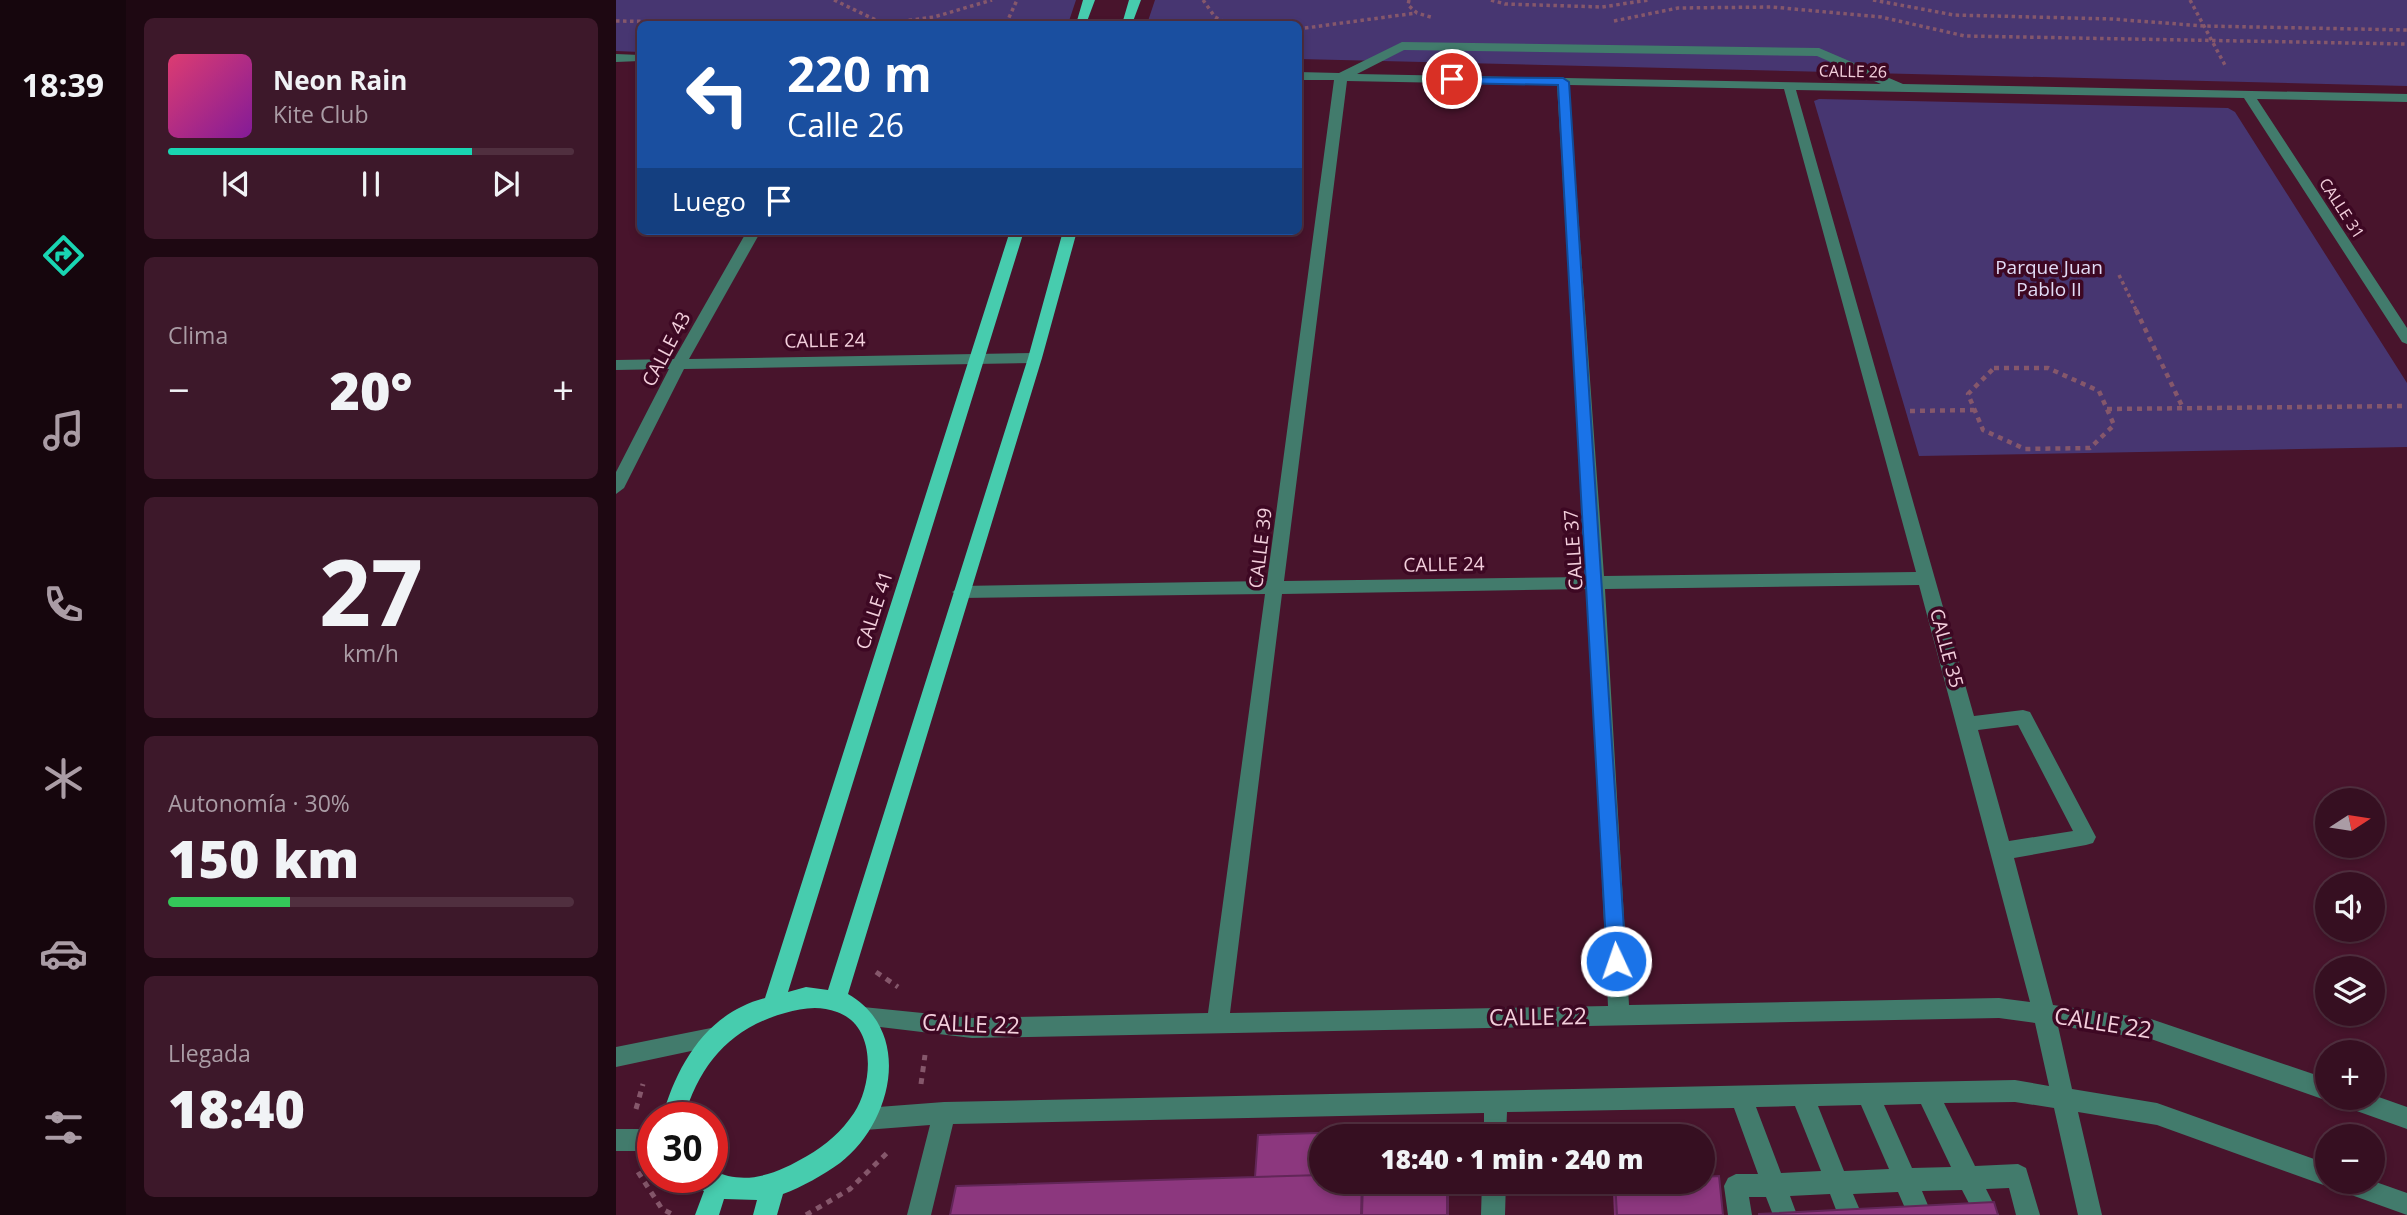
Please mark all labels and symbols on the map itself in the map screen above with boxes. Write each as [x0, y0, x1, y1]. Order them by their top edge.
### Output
pin [1422, 49, 1482, 109]
street label: CALLE 26 [1819, 59, 1887, 83]
street label: CALLE 31 [2314, 173, 2370, 243]
park label: Parque Juan Pablo II [1995, 254, 2103, 302]
street label: CALLE 43 [635, 307, 697, 391]
street label: CALLE 24 [784, 326, 866, 354]
street label: CALLE 39 [1242, 506, 1278, 590]
street label: CALLE 37 [1557, 509, 1589, 591]
street label: CALLE 24 [1403, 550, 1485, 578]
street label: CALLE 41 [849, 567, 899, 653]
street label: CALLE 35 [1924, 605, 1970, 691]
north arrow [2315, 788, 2385, 858]
position arrow [1579, 924, 1653, 998]
street label: CALLE 22 [1489, 999, 1587, 1033]
street label: CALLE 22 [2052, 999, 2154, 1045]
street label: CALLE 22 [921, 1005, 1021, 1041]
speed limit sign: 30 [637, 1102, 728, 1193]

